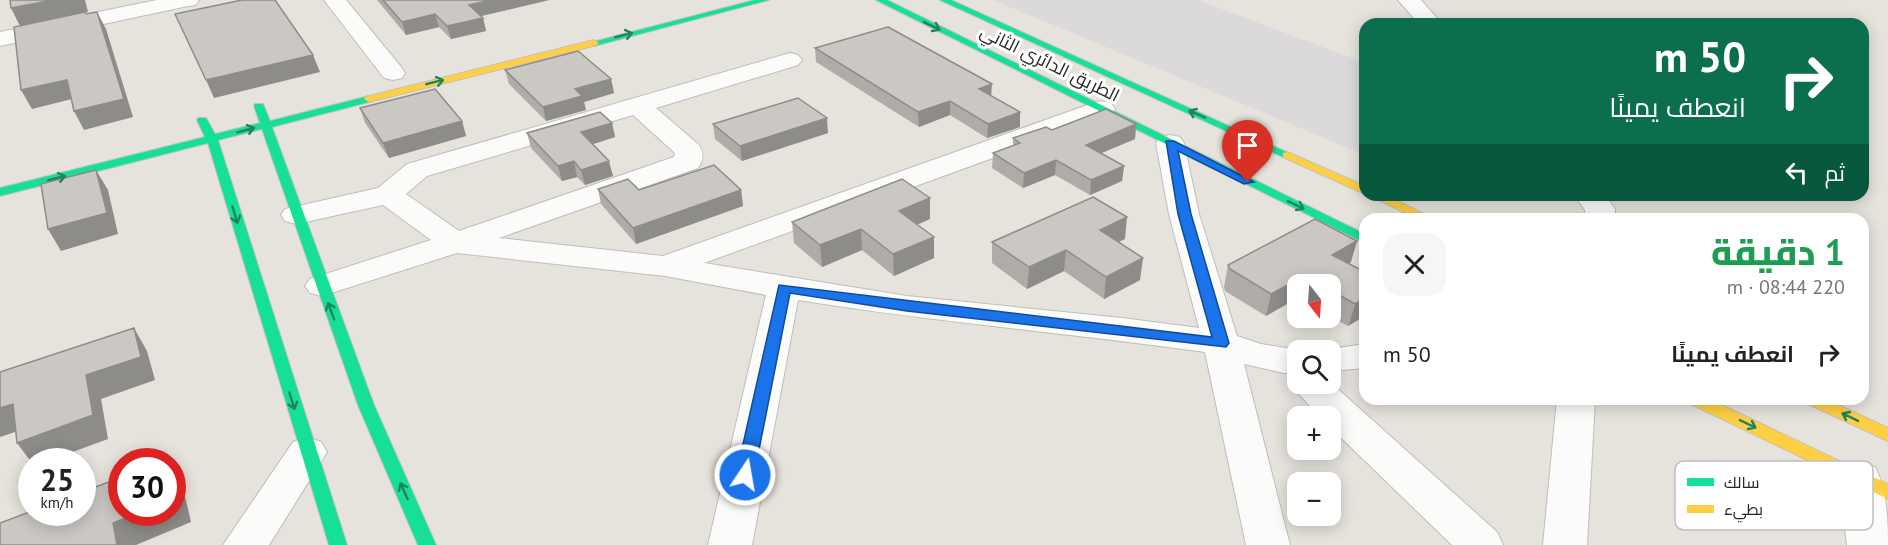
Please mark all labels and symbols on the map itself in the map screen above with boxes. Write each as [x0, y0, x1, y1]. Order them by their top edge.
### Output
street label: الطريق الدائري الثاني [975, 19, 1124, 109]
one-way arrow [923, 20, 941, 32]
one-way arrow [614, 28, 633, 40]
one-way arrow [425, 76, 444, 88]
one-way arrow [1188, 108, 1206, 120]
pin [1222, 120, 1273, 182]
one-way arrow [236, 123, 255, 135]
one-way arrow [47, 171, 66, 183]
one-way arrow [1286, 200, 1304, 211]
one-way arrow [230, 205, 241, 224]
north arrow [1287, 274, 1341, 328]
one-way arrow [325, 302, 336, 321]
one-way arrow [287, 392, 298, 411]
one-way arrow [1841, 411, 1859, 423]
one-way arrow [1738, 419, 1756, 431]
position arrow [713, 443, 777, 507]
speed limit sign: 30 [108, 448, 186, 526]
legend [1675, 461, 1873, 530]
text: سالك [1724, 472, 1759, 492]
one-way arrow [398, 483, 409, 501]
text: بطيء [1724, 499, 1763, 523]

